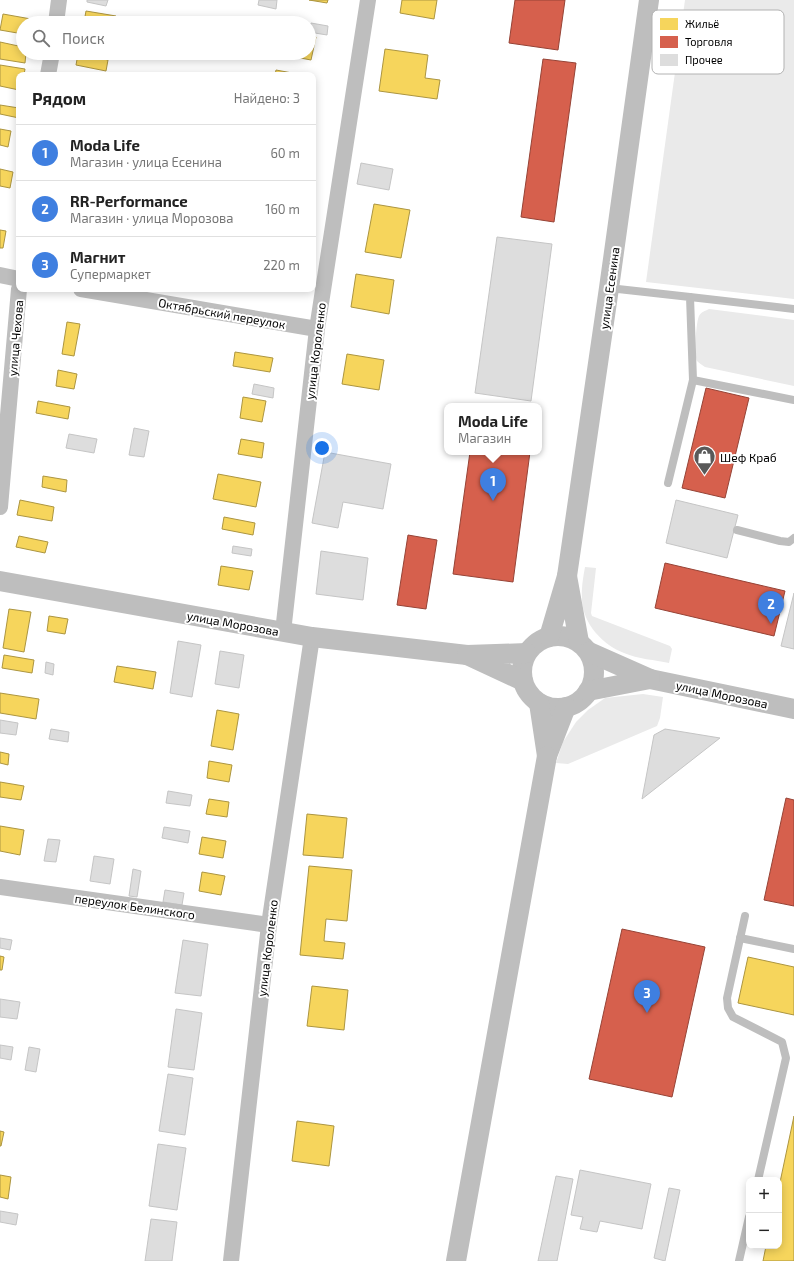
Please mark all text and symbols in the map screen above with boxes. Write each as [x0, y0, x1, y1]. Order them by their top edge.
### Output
legend [652, 10, 784, 74]
search box [16, 16, 316, 60]
text: Жильё [685, 17, 719, 30]
icon: search [30, 27, 52, 49]
text: Поиск [62, 29, 105, 47]
text: Торговля [685, 35, 732, 48]
text: Прочее [685, 53, 723, 66]
text: Рядом [32, 88, 86, 108]
text: Найдено: 3 [234, 90, 300, 106]
text: Moda Life [70, 136, 140, 154]
text: 1 [42, 145, 48, 161]
text: 60 m [270, 145, 300, 161]
text: Магазин · улица Есенина [70, 154, 222, 170]
text: RR-Performance [70, 192, 188, 210]
text: 2 [41, 201, 49, 217]
text: 160 m [265, 201, 300, 217]
text: Магазин · улица Морозова [70, 210, 233, 226]
street label: улица Есенина [596, 246, 623, 330]
text: Магнит [70, 248, 125, 266]
text: 3 [41, 257, 49, 273]
text: 220 m [263, 257, 300, 273]
text: Супермаркет [70, 266, 151, 282]
street label: Октябрьский переулок [157, 295, 287, 332]
street label: улица Чехова [5, 299, 26, 377]
street label: улица Короленко [302, 302, 329, 400]
popup [444, 403, 542, 455]
text: Moda Life [458, 412, 528, 430]
text: Магазин [458, 430, 511, 446]
your location [312, 438, 332, 458]
shop icon: Шеф Краб [691, 444, 717, 477]
place label: Шеф Краб [720, 450, 777, 464]
pin: 1 [480, 468, 506, 501]
pin: 2 [758, 591, 784, 624]
street label: улица Морозова [186, 608, 280, 639]
street label: улица Морозова [675, 677, 769, 712]
street label: переулок Белинского [74, 891, 196, 922]
street label: улица Короленко [254, 899, 281, 997]
pin: 3 [634, 980, 660, 1013]
map controls [746, 1177, 782, 1249]
button: + [746, 1177, 782, 1213]
button: − [746, 1213, 782, 1249]

